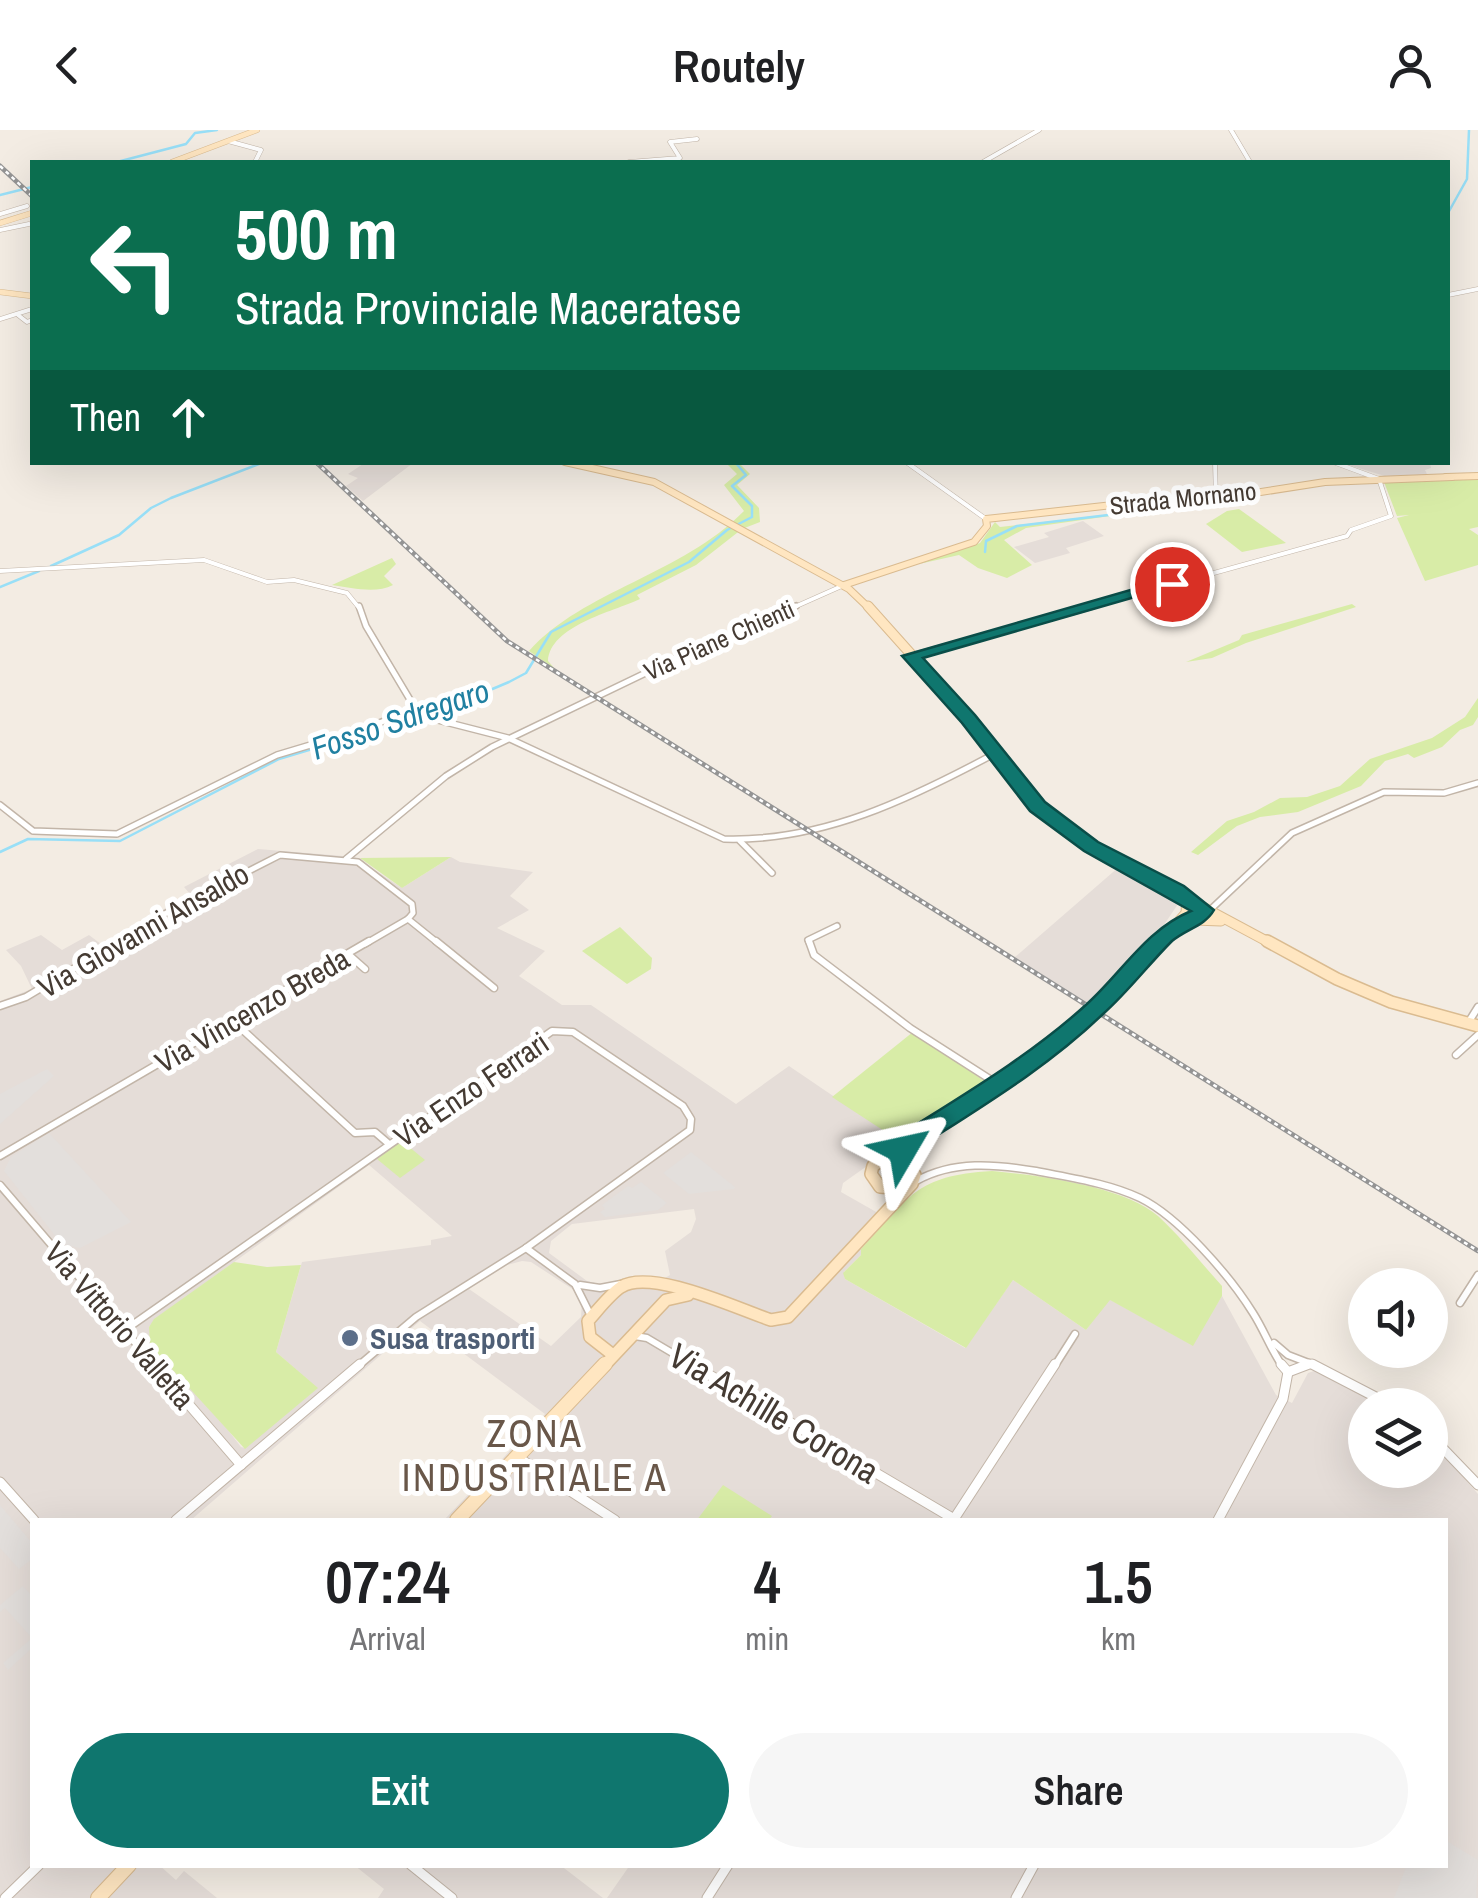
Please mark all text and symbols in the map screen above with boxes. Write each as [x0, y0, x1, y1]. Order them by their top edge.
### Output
text: Routely [673, 35, 805, 96]
icon: back [40, 38, 95, 93]
icon: person [1383, 38, 1438, 93]
text: 500 m [235, 187, 398, 281]
icon: left [70, 200, 200, 330]
text: Strada Provinciale Maceratese [235, 277, 742, 338]
icon: ahead [161, 390, 216, 445]
text: Then [70, 392, 141, 443]
street label: Strada Mornano [1108, 473, 1258, 523]
pin [1130, 542, 1215, 627]
icon: arrive [1145, 557, 1200, 612]
street label: Via Piane Chienti [638, 592, 800, 688]
water label: Fosso Sdregaro [305, 668, 495, 770]
street label: Via Giovanni Ansaldo [30, 853, 256, 1007]
street label: Via Vincenzo Breda [148, 938, 357, 1082]
street label: Via Enzo Ferrari [386, 1022, 556, 1156]
position arrow [851, 1098, 955, 1202]
street label: Via Vittorio Valletta [36, 1233, 204, 1417]
map controls [1348, 1268, 1448, 1488]
button: sound [1348, 1268, 1448, 1368]
place label: Susa trasporti [370, 1318, 535, 1358]
marker: Susa trasporti [339, 1327, 361, 1349]
street label: Via Achille Corona [660, 1332, 888, 1494]
button: layers [1348, 1388, 1448, 1488]
district label: ZONA INDUSTRIALE A [402, 1408, 668, 1503]
text: 07:24 [325, 1541, 450, 1622]
text: 4 [754, 1541, 781, 1622]
text: 1.5 [1084, 1541, 1153, 1622]
text: Arrival [350, 1617, 426, 1660]
text: min [745, 1617, 789, 1660]
text: km [1101, 1617, 1136, 1660]
button: Exit [70, 1733, 729, 1848]
button: Share [749, 1733, 1408, 1848]

